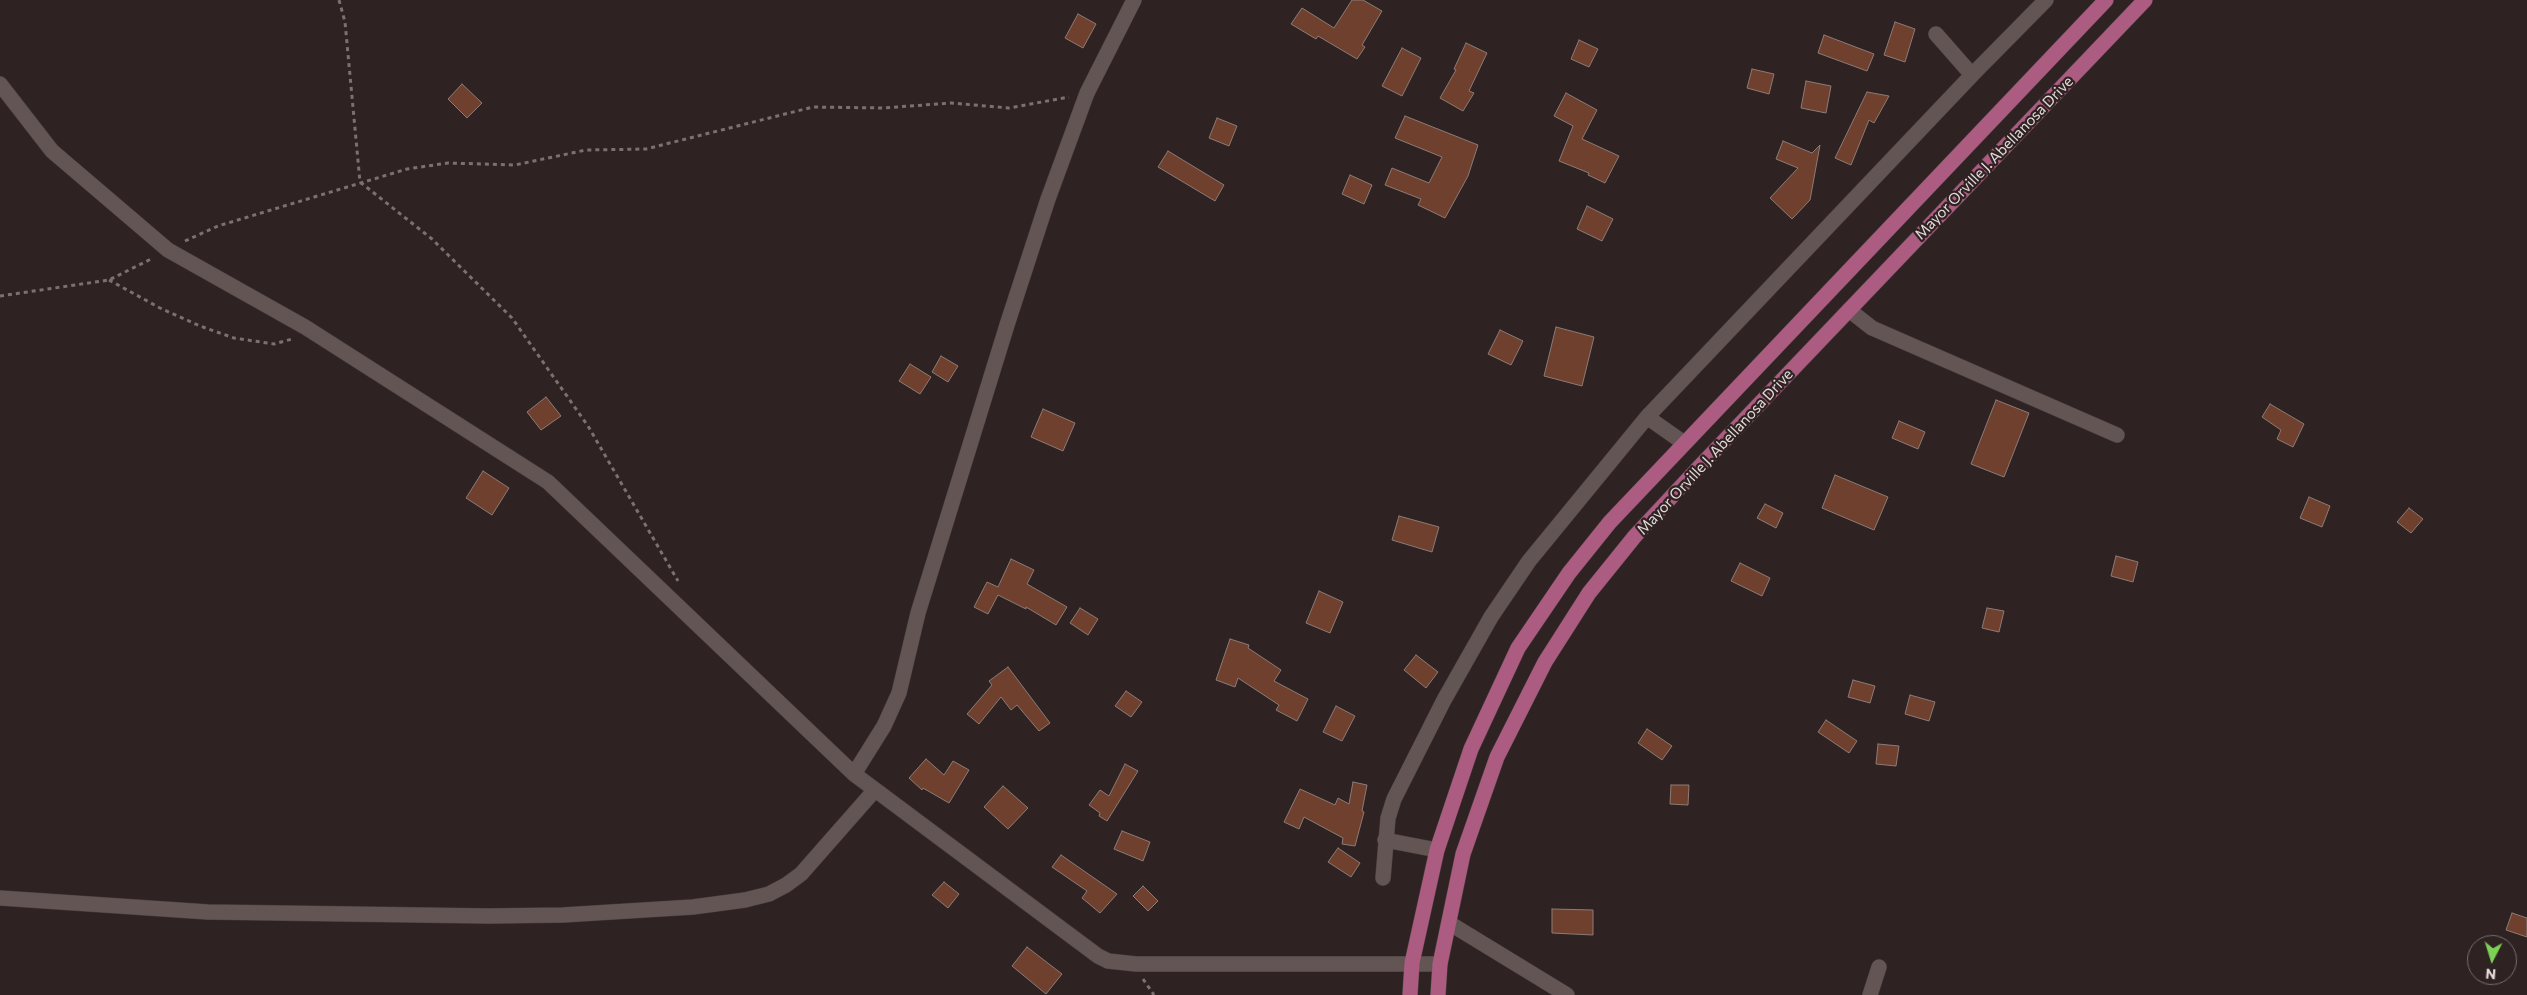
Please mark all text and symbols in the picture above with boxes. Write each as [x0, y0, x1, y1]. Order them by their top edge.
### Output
street label: Mayor Orville J. Abellanosa Drive [1911, 73, 2077, 243]
street label: Mayor Orville J. Abellanosa Drive [1633, 365, 1797, 539]
north arrow [2467, 935, 2517, 985]
text: N [2485, 966, 2497, 983]

